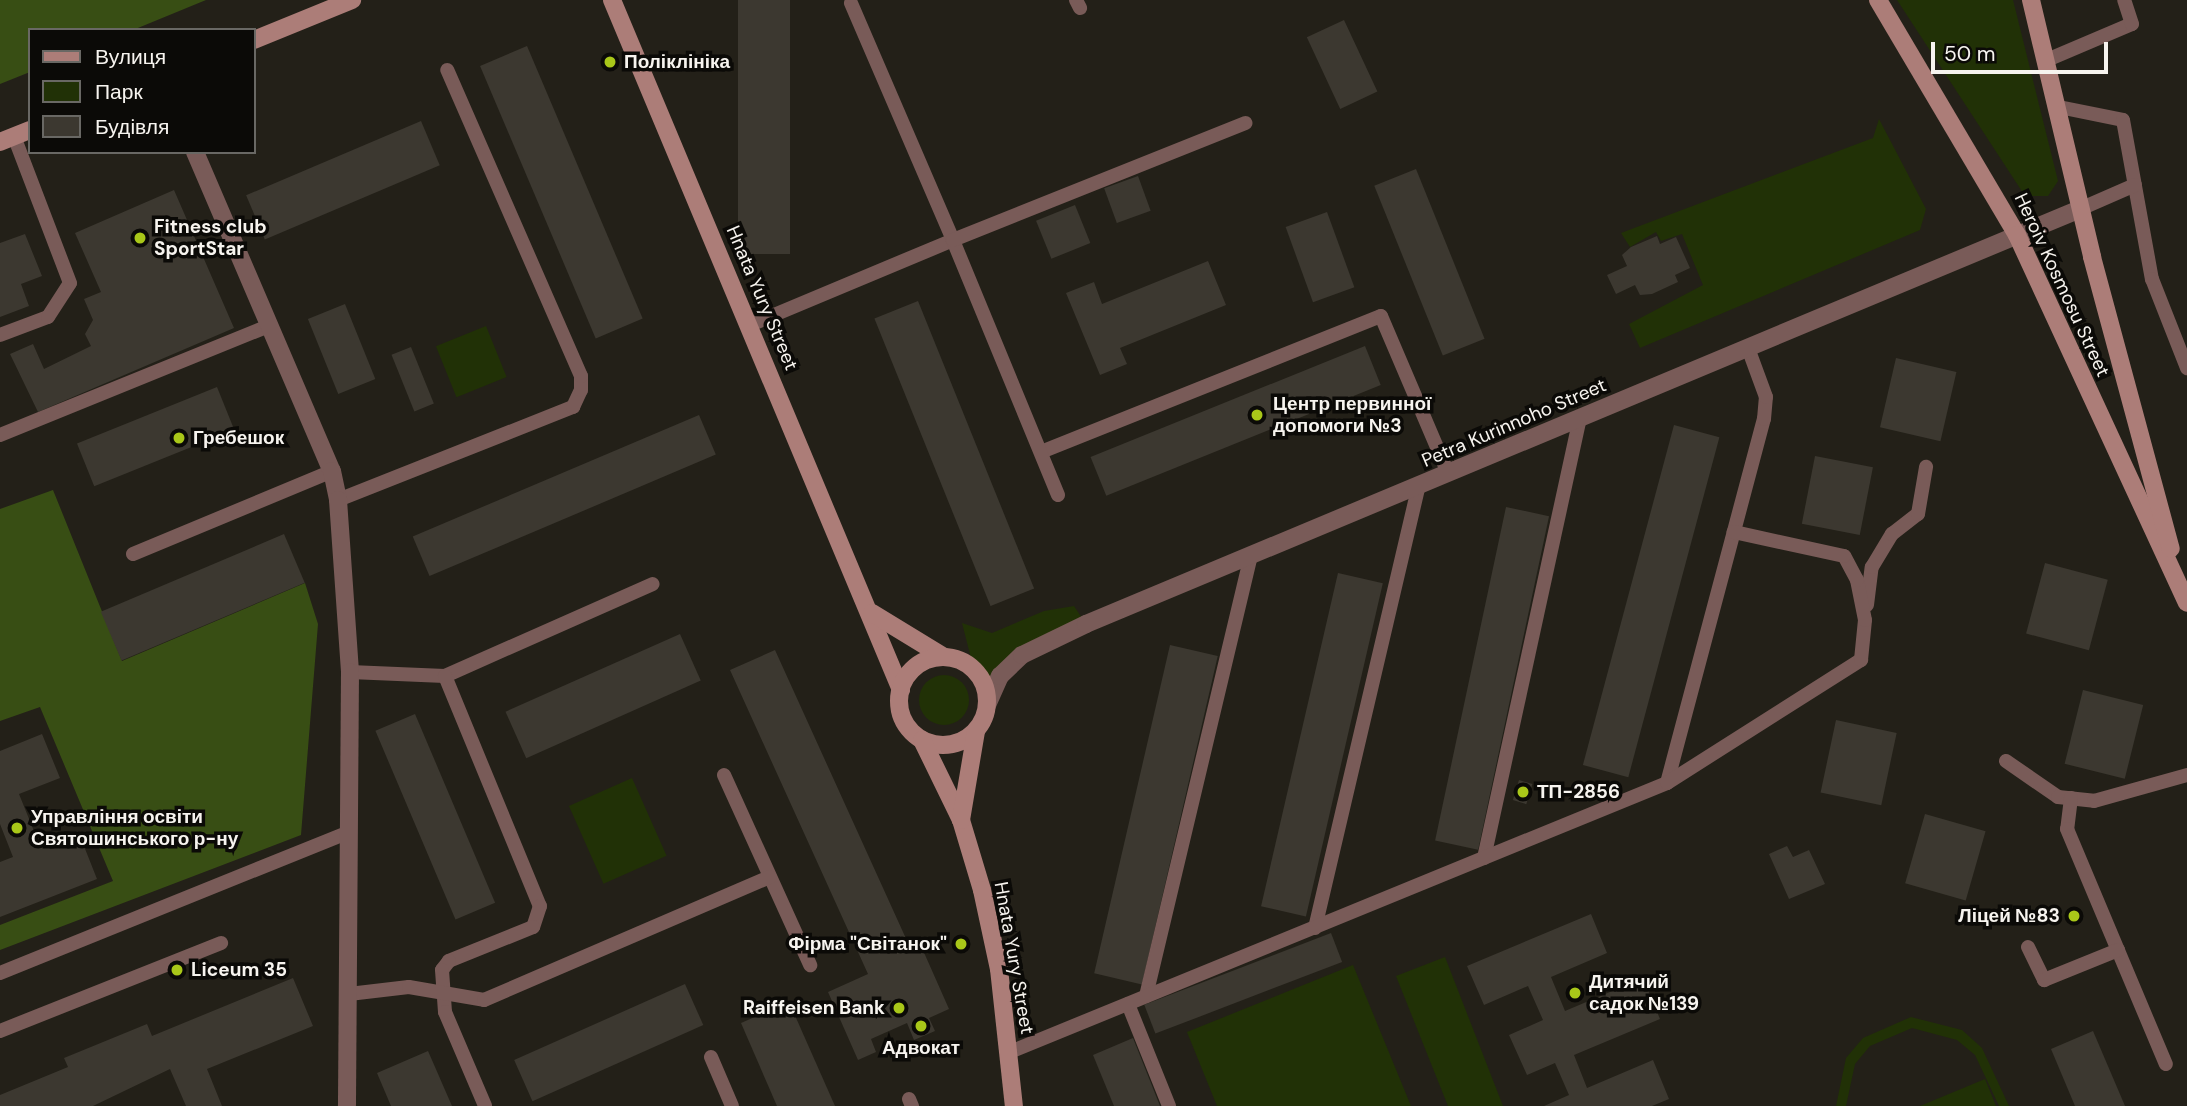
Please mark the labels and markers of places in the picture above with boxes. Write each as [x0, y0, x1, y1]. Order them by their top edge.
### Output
place label: Поліклініка [624, 51, 730, 73]
marker: Поліклініка [602, 54, 618, 70]
place label: Fitness club SportStar [154, 216, 267, 260]
marker: Fitness club SportStar [132, 230, 148, 246]
place label: Центр первинної допомоги №3 [1273, 393, 1431, 437]
marker: Центр первинної допомоги №3 [1247, 405, 1267, 425]
place label: Гребешок [193, 427, 284, 449]
marker: Гребешок [171, 430, 187, 446]
place label: ТП-2856 [1537, 781, 1620, 803]
marker: ТП-2856 [1515, 784, 1531, 800]
place label: Управління освіти Святошинського р-ну [31, 806, 238, 850]
marker: Управління освіти Святошинського р-ну [9, 820, 25, 836]
place label: Ліцей №83 [1958, 905, 2060, 927]
marker: Ліцей №83 [2066, 908, 2082, 924]
place label: Фірма "Світанок" [788, 933, 947, 955]
marker: Фірма "Світанок" [953, 936, 969, 952]
place label: Liceum 35 [191, 959, 287, 981]
marker: Liceum 35 [169, 962, 185, 978]
place label: Дитячий садок №139 [1589, 971, 1699, 1015]
marker: Дитячий садок №139 [1567, 985, 1583, 1001]
place label: Raiffeisen Bank [743, 997, 885, 1019]
marker: Raiffeisen Bank [891, 1000, 907, 1016]
marker: Адвокат [913, 1018, 929, 1034]
place label: Адвокат [882, 1037, 960, 1059]

